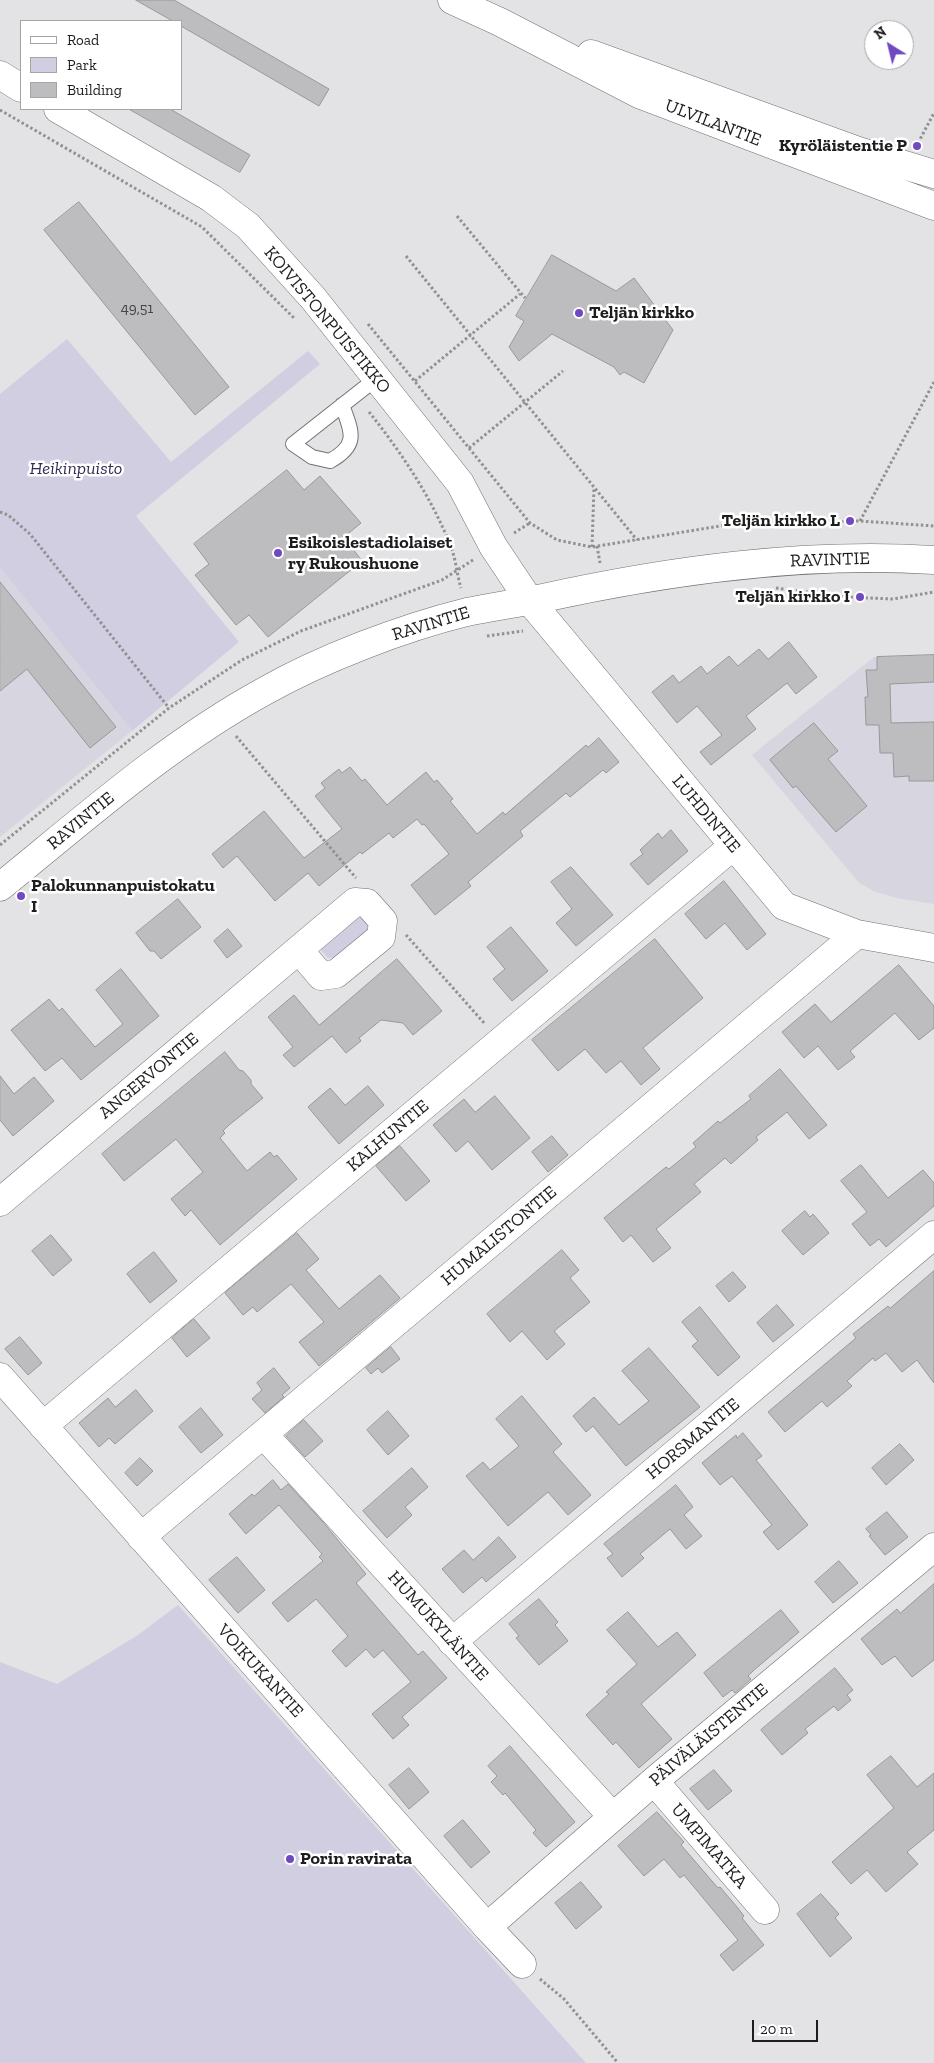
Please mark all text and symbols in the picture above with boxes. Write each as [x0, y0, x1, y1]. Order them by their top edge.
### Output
legend [20, 20, 182, 110]
north arrow [864, 20, 914, 70]
text: N [871, 23, 890, 43]
text: Road [67, 31, 99, 49]
text: Park [67, 56, 97, 74]
text: Building [67, 81, 122, 99]
street label: ULVILANTIE [662, 95, 764, 151]
place label: Kyröläistentie P [779, 135, 907, 157]
marker: Kyröläistentie P [911, 140, 923, 152]
street label: KOIVISTONPUISTIKKO [259, 242, 395, 398]
house number: 49,51 [121, 300, 153, 318]
place label: Teljän kirkko [589, 302, 694, 324]
marker: Teljän kirkko [573, 307, 585, 319]
park label: Heikinpuisto [30, 458, 122, 480]
place label: Teljän kirkko L [722, 510, 840, 532]
marker: Teljän kirkko L [844, 515, 856, 527]
place label: Esikoislestadiolaiset ry Rukoushuone [288, 532, 452, 574]
marker: Esikoislestadiolaiset ry Rukoushuone [272, 547, 284, 559]
street label: RAVINTIE [790, 548, 870, 572]
place label: Teljän kirkko I [735, 586, 850, 608]
marker: Teljän kirkko I [854, 591, 866, 603]
street label: RAVINTIE [390, 602, 472, 646]
street label: LUHDINTIE [667, 771, 745, 857]
street label: RAVINTIE [43, 787, 119, 855]
place label: Palokunnanpuistokatu I [31, 875, 215, 918]
marker: Palokunnanpuistokatu I [15, 890, 27, 902]
street label: ANGERVONTIE [95, 1028, 203, 1124]
street label: KALHUNTIE [343, 1095, 433, 1177]
street label: HUMALISTONTIE [437, 1181, 561, 1291]
street label: HORSMANTIE [642, 1394, 744, 1484]
street label: HUMUKYLÄNTIE [383, 1567, 493, 1685]
street label: VOIKUKANTIE [212, 1620, 308, 1722]
street label: PÄIVÄLÄISTENTIE [645, 1679, 773, 1791]
street label: UMPIMATKA [666, 1799, 752, 1893]
place label: Porin ravirata [300, 1848, 412, 1870]
marker: Porin ravirata [284, 1853, 296, 1865]
scale bar [754, 2010, 820, 2042]
text: 20 m [760, 2020, 793, 2038]

